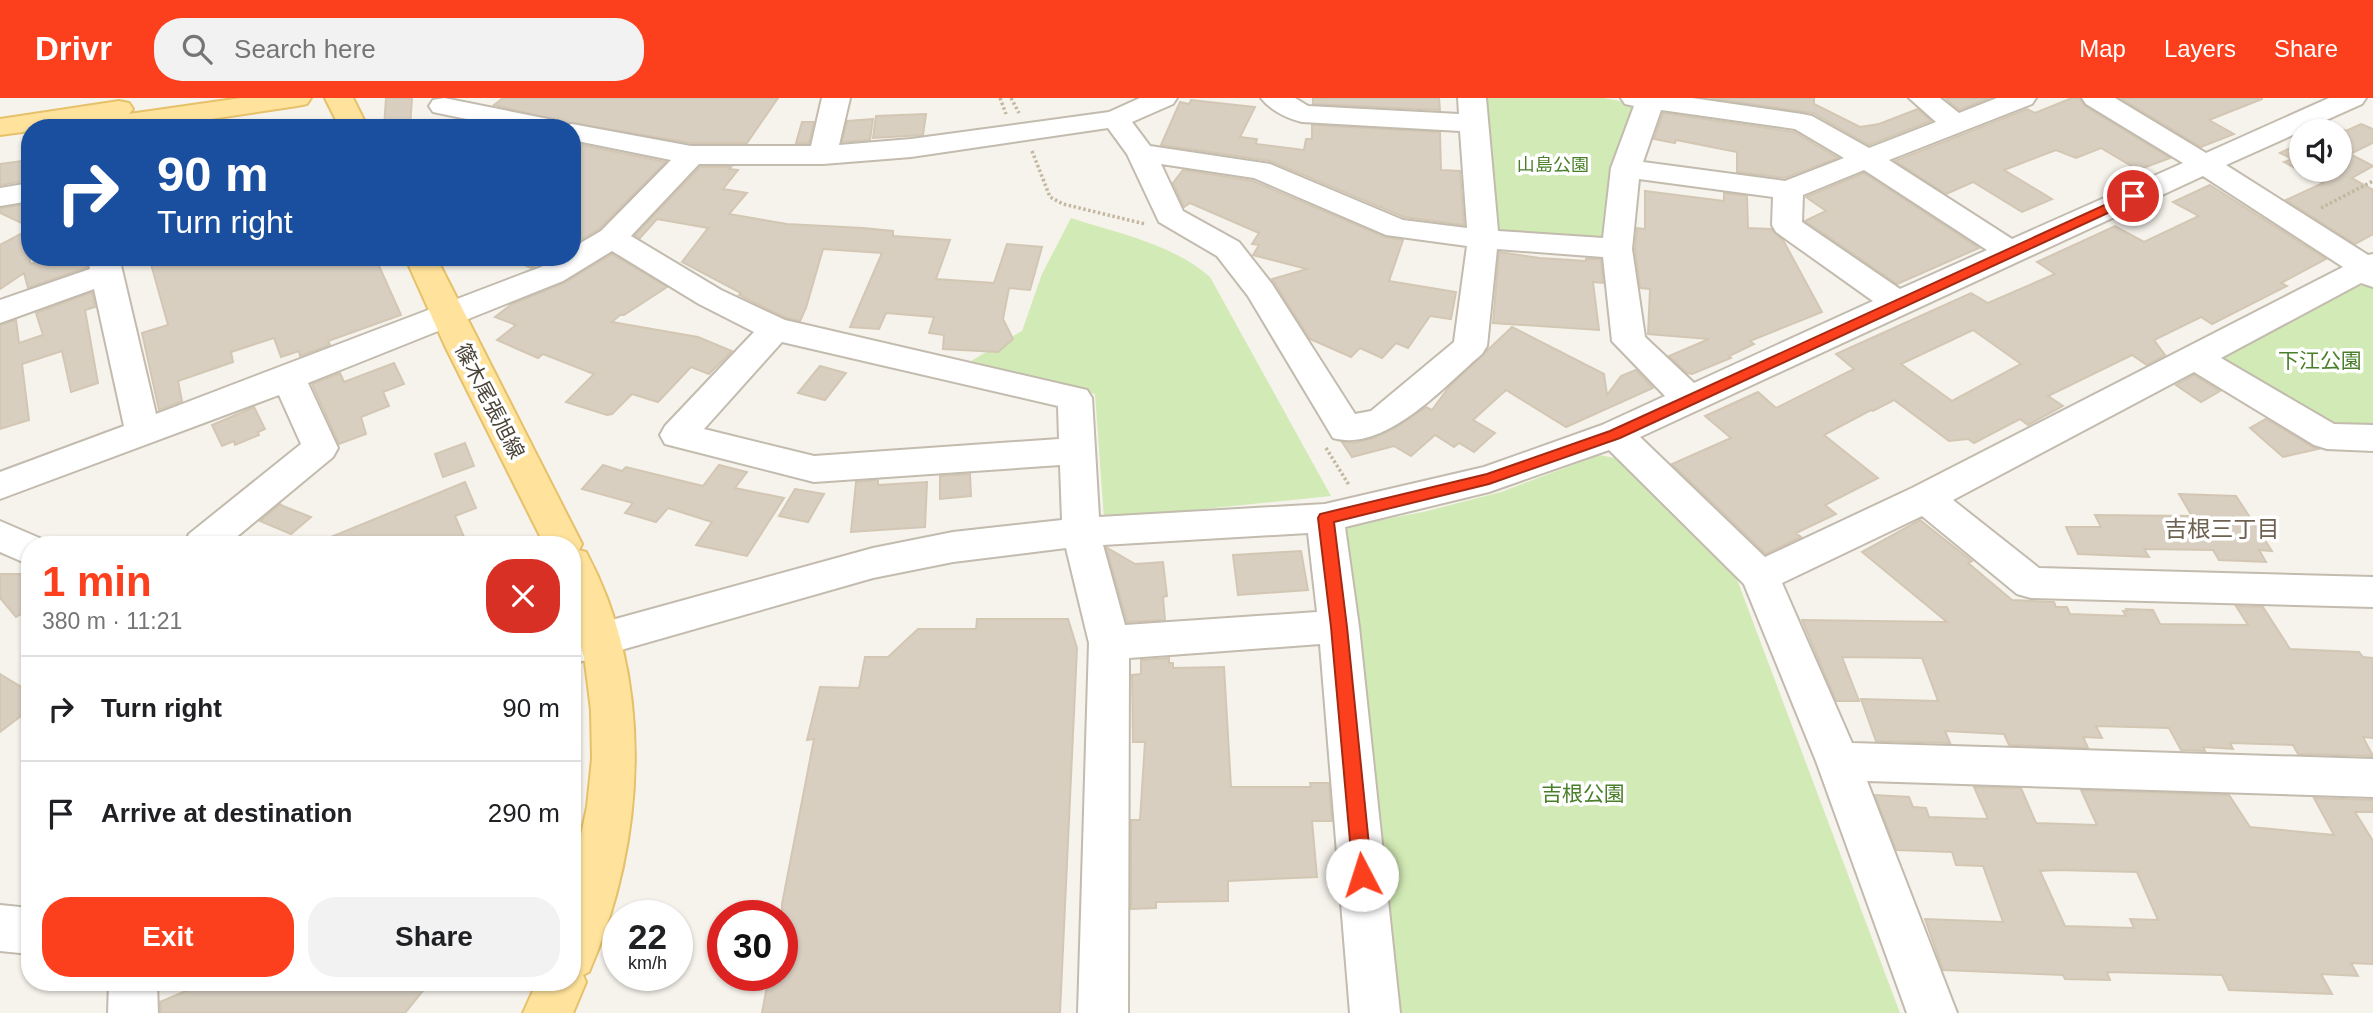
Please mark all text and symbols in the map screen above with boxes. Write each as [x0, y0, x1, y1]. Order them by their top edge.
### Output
search box [154, 18, 644, 81]
text: Drivr [35, 30, 112, 67]
icon: search [178, 30, 216, 68]
text: Search here [234, 34, 376, 64]
text: Map [2079, 35, 2126, 62]
text: Layers [2164, 35, 2236, 62]
text: Share [2274, 35, 2338, 62]
map controls [2289, 119, 2352, 182]
button: sound [2289, 119, 2352, 182]
icon: right [42, 147, 133, 238]
text: 90 m [157, 147, 269, 201]
park label: 山島公園 [1517, 155, 1589, 175]
pin [2103, 166, 2163, 226]
icon: arrive [2114, 177, 2152, 215]
text: Turn right [157, 204, 293, 240]
street label: 篠木尾張旭線 [451, 340, 529, 462]
park label: 下江公園 [2278, 349, 2362, 372]
district label: 吉根三丁目 [2165, 516, 2280, 542]
text: 1 min [42, 558, 152, 605]
button: close [486, 559, 560, 633]
text: 380 m · 11:21 [42, 608, 182, 634]
icon: right [42, 690, 80, 728]
text: Turn right [101, 693, 222, 723]
text: 90 m [502, 693, 560, 723]
park label: 吉根公園 [1541, 782, 1625, 805]
icon: arrive [42, 795, 80, 833]
text: Arrive at destination [101, 798, 352, 828]
text: 290 m [488, 798, 560, 828]
position arrow [1325, 838, 1399, 912]
button: Exit [42, 897, 294, 977]
button: Share [308, 897, 560, 977]
speed limit sign: 30 [707, 900, 798, 991]
text: 22 [628, 917, 667, 956]
text: km/h [628, 953, 667, 973]

